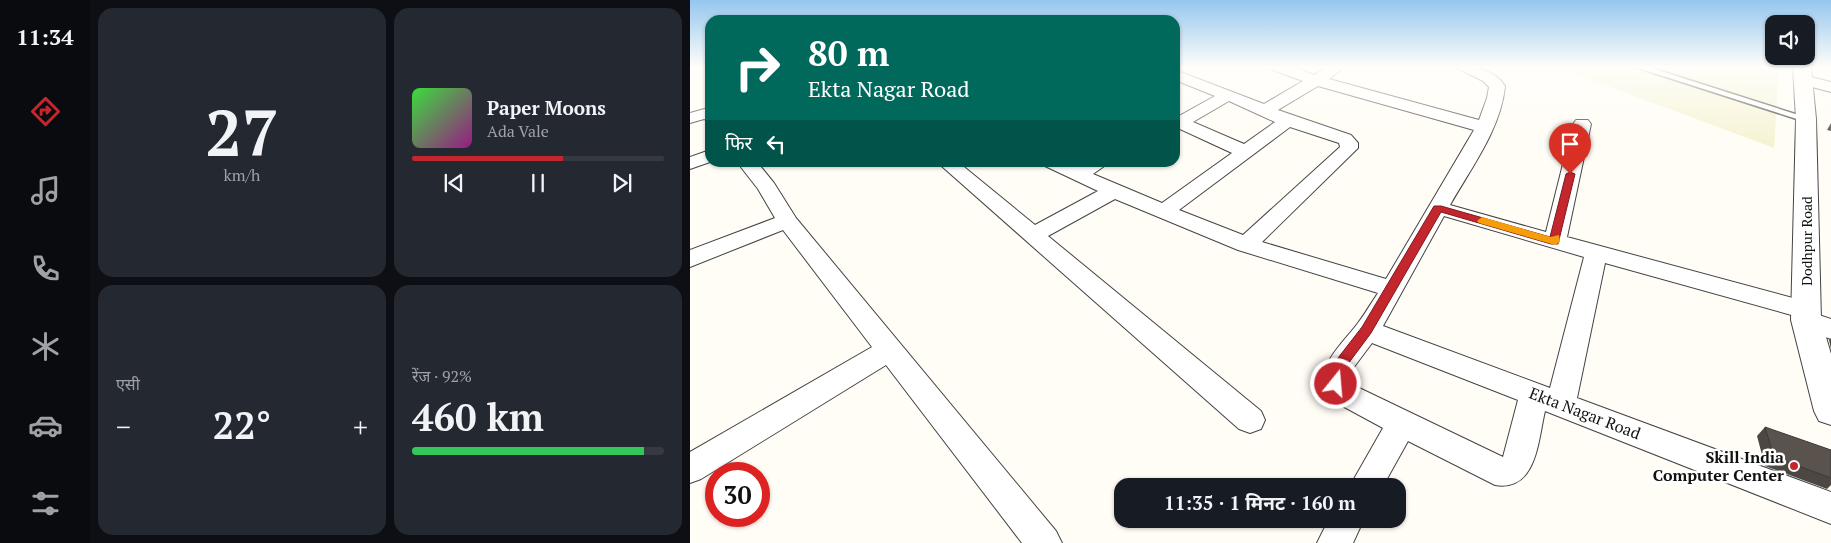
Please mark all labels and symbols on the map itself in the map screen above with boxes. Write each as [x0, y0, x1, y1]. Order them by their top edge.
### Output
pin [1549, 123, 1591, 174]
street label: Dodhpur Road [1797, 196, 1816, 286]
position arrow [1309, 357, 1361, 409]
street label: Ekta Nagar Road [1526, 382, 1644, 444]
place label: Skill India Computer Center [1653, 446, 1784, 486]
marker: Skill India Computer Center [1788, 460, 1800, 472]
speed limit sign: 30 [705, 462, 770, 527]

